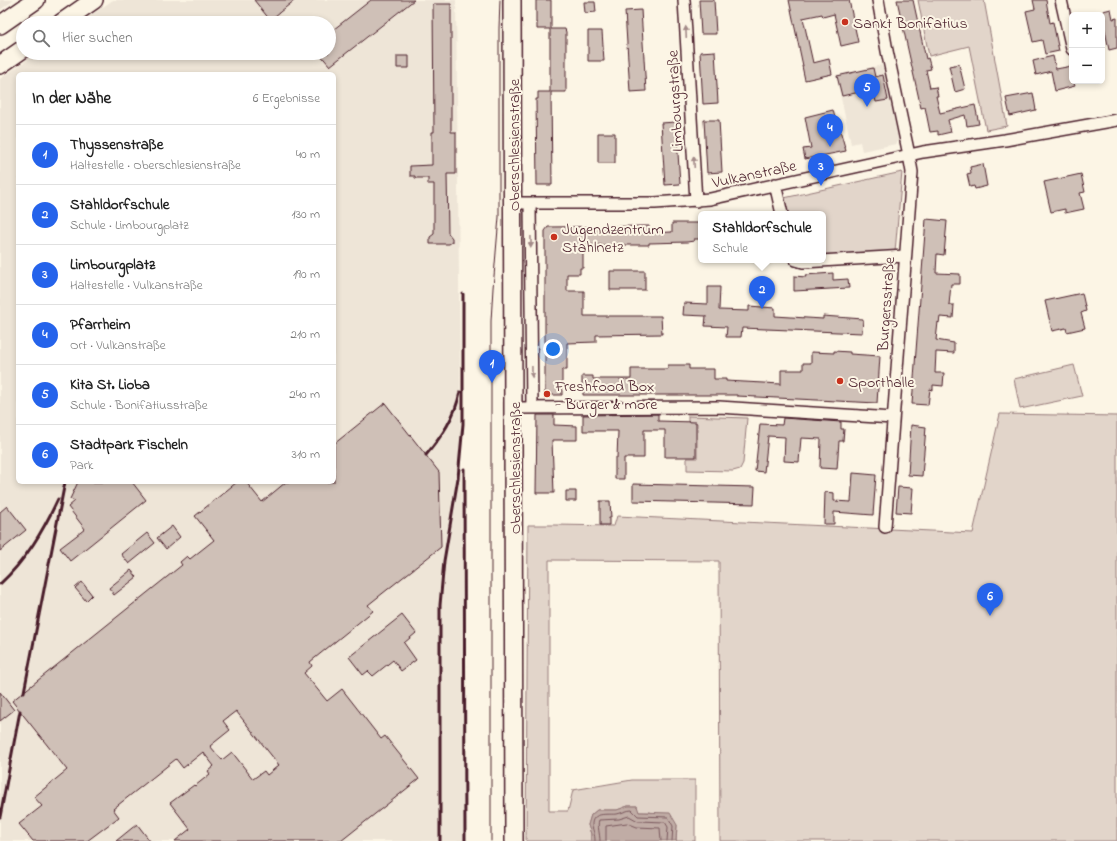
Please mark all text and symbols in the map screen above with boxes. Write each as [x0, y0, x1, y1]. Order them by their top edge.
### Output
place label: Sankt Bonifatius [853, 12, 968, 36]
map controls [1069, 12, 1105, 84]
button: + [1069, 12, 1105, 48]
search box [16, 16, 336, 60]
marker: Sankt Bonifatius [840, 17, 850, 27]
one-way arrow [683, 26, 690, 38]
icon: search [30, 27, 52, 49]
text: Hier suchen [62, 27, 133, 49]
button: − [1069, 48, 1105, 84]
street label: Limbourgstraße [661, 49, 691, 152]
pin: 5 [854, 74, 880, 107]
street label: Oberschlesienstraße [503, 78, 527, 211]
text: In der Nähe [32, 86, 111, 111]
text: 6 Ergebnisse [253, 89, 320, 108]
pin: 4 [817, 114, 843, 147]
text: Thyssenstraße [70, 134, 163, 156]
text: 1 [43, 145, 47, 164]
text: 40 m [296, 145, 320, 164]
pin: 3 [808, 153, 834, 186]
street label: Vulkanstraße [709, 154, 800, 196]
text: Haltestelle · Oberschlesienstraße [70, 156, 241, 175]
one-way arrow [690, 156, 697, 168]
text: Stahldorfschule [70, 194, 169, 216]
text: 2 [42, 205, 48, 224]
text: 130 m [292, 205, 320, 224]
popup [698, 211, 826, 263]
text: Schule · Limbourgplatz [70, 216, 189, 235]
text: Stahldorfschule [712, 217, 812, 239]
place label: Jugendzentrum Stahlnetz [562, 218, 664, 260]
marker: Jugendzentrum Stahlnetz [549, 232, 559, 242]
one-way arrow [528, 236, 534, 249]
text: Schule [712, 239, 748, 258]
text: Limbourgplatz [70, 254, 155, 276]
street label: Burgersstraße [872, 255, 902, 353]
text: 3 [42, 265, 48, 284]
text: 190 m [293, 265, 320, 284]
text: Haltestelle · Vulkanstraße [70, 276, 203, 295]
pin: 2 [749, 276, 775, 309]
text: Pfarrheim [70, 314, 130, 336]
text: 4 [42, 325, 48, 344]
text: 210 m [290, 325, 320, 344]
text: Ort · Vulkanstraße [70, 336, 166, 355]
your location [543, 339, 563, 359]
pin: 1 [479, 350, 505, 383]
one-way arrow [529, 366, 535, 379]
place label: Sporthalle [848, 371, 915, 395]
text: Kita St. Lioba [70, 374, 150, 396]
place label: Freshfood Box - Burger & more [554, 375, 658, 417]
marker: Sporthalle [835, 376, 845, 386]
text: 5 [41, 385, 49, 404]
text: 240 m [289, 385, 320, 404]
marker: Freshfood Box - Burger & more [542, 389, 552, 399]
text: Schule · Bonifatiusstraße [70, 396, 208, 415]
street label: Oberschlesienstraße [504, 401, 528, 534]
text: Stadtpark Fischeln [70, 434, 188, 456]
text: 6 [42, 445, 48, 464]
text: 310 m [292, 445, 320, 464]
text: Park [70, 456, 94, 475]
pin: 6 [977, 583, 1003, 616]

